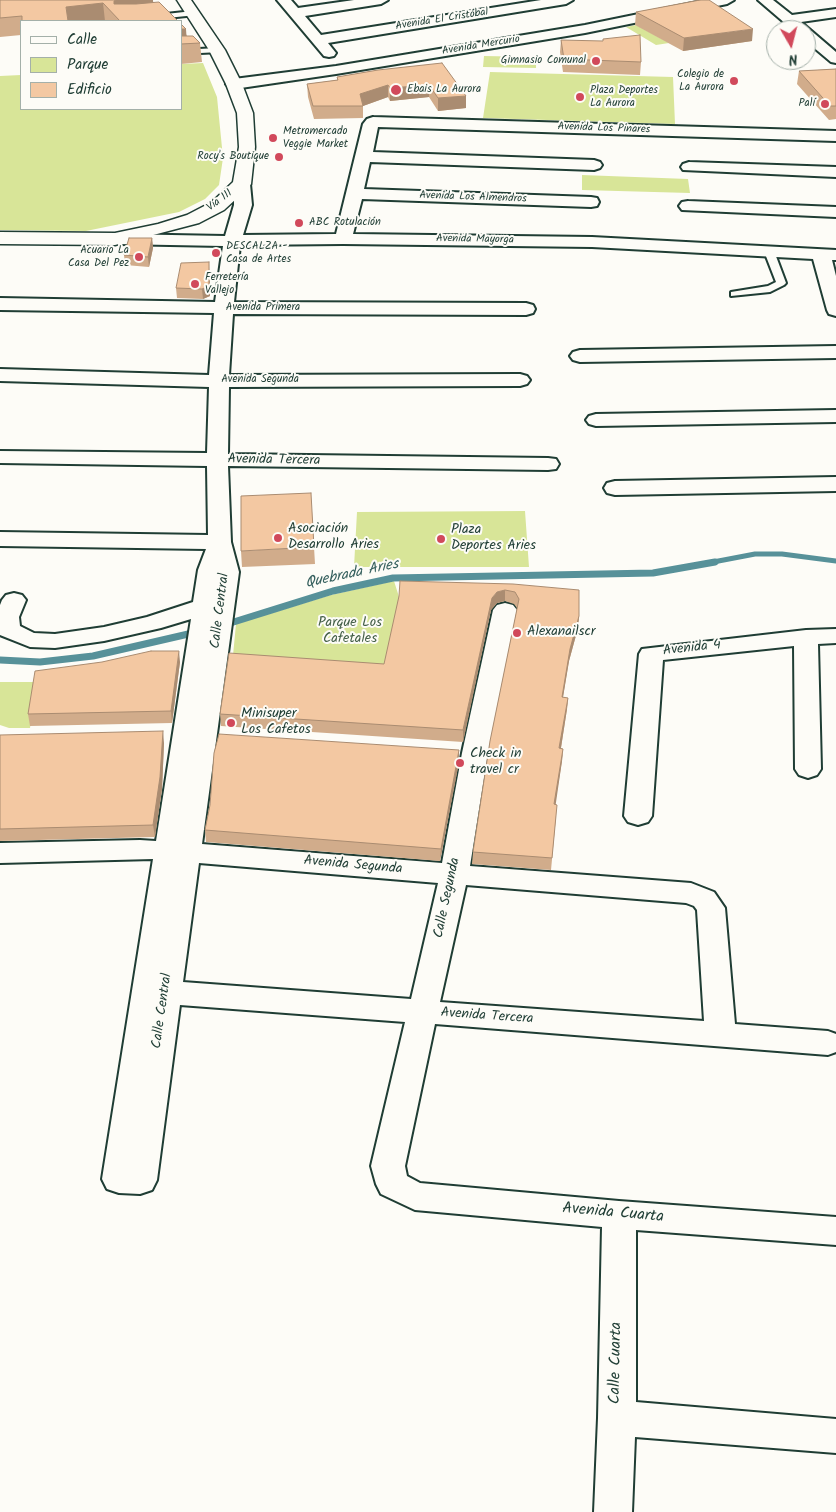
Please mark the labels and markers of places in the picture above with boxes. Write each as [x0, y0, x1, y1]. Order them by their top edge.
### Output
place label: Gimnasio Comunal [501, 54, 586, 68]
marker: Gimnasio Comunal [590, 55, 602, 67]
place label: Colegio de La Aurora [677, 68, 724, 94]
marker: Colegio de La Aurora [728, 75, 740, 87]
marker: Ebais La Aurora [389, 83, 403, 97]
place label: Ebais La Aurora [407, 83, 481, 97]
place label: Plaza Deportes La Aurora [590, 84, 658, 110]
marker: Plaza Deportes La Aurora [574, 91, 586, 103]
place label: Palí [799, 97, 815, 111]
marker: Palí [819, 98, 831, 110]
place label: Metromercado Veggie Market [283, 125, 348, 151]
marker: Metromercado Veggie Market [267, 132, 279, 144]
place label: Rocy's Boutique [197, 150, 269, 164]
marker: Rocy's Boutique [273, 151, 285, 163]
place label: ABC Rotulación [309, 216, 381, 230]
marker: ABC Rotulación [293, 217, 305, 229]
place label: DESCALZA - Casa de Artes [226, 240, 291, 266]
place label: Acuario La Casa Del Pez [68, 244, 129, 270]
marker: DESCALZA - Casa de Artes [210, 247, 222, 259]
marker: Acuario La Casa Del Pez [133, 251, 145, 263]
place label: Ferretería Vallejo [205, 271, 249, 297]
marker: Ferretería Vallejo [189, 278, 201, 290]
place label: Asociación Desarrollo Aries [288, 522, 379, 554]
place label: Plaza Deportes Aries [451, 523, 536, 556]
marker: Asociación Desarrollo Aries [272, 532, 284, 544]
marker: Plaza Deportes Aries [435, 533, 447, 545]
place label: Alexanailscr [527, 625, 595, 641]
marker: Alexanailscr [511, 627, 523, 639]
place label: Minisuper Los Cafetos [241, 707, 311, 740]
marker: Minisuper Los Cafetos [225, 717, 237, 729]
place label: Check in travel cr [470, 747, 521, 780]
marker: Check in travel cr [454, 757, 466, 769]

